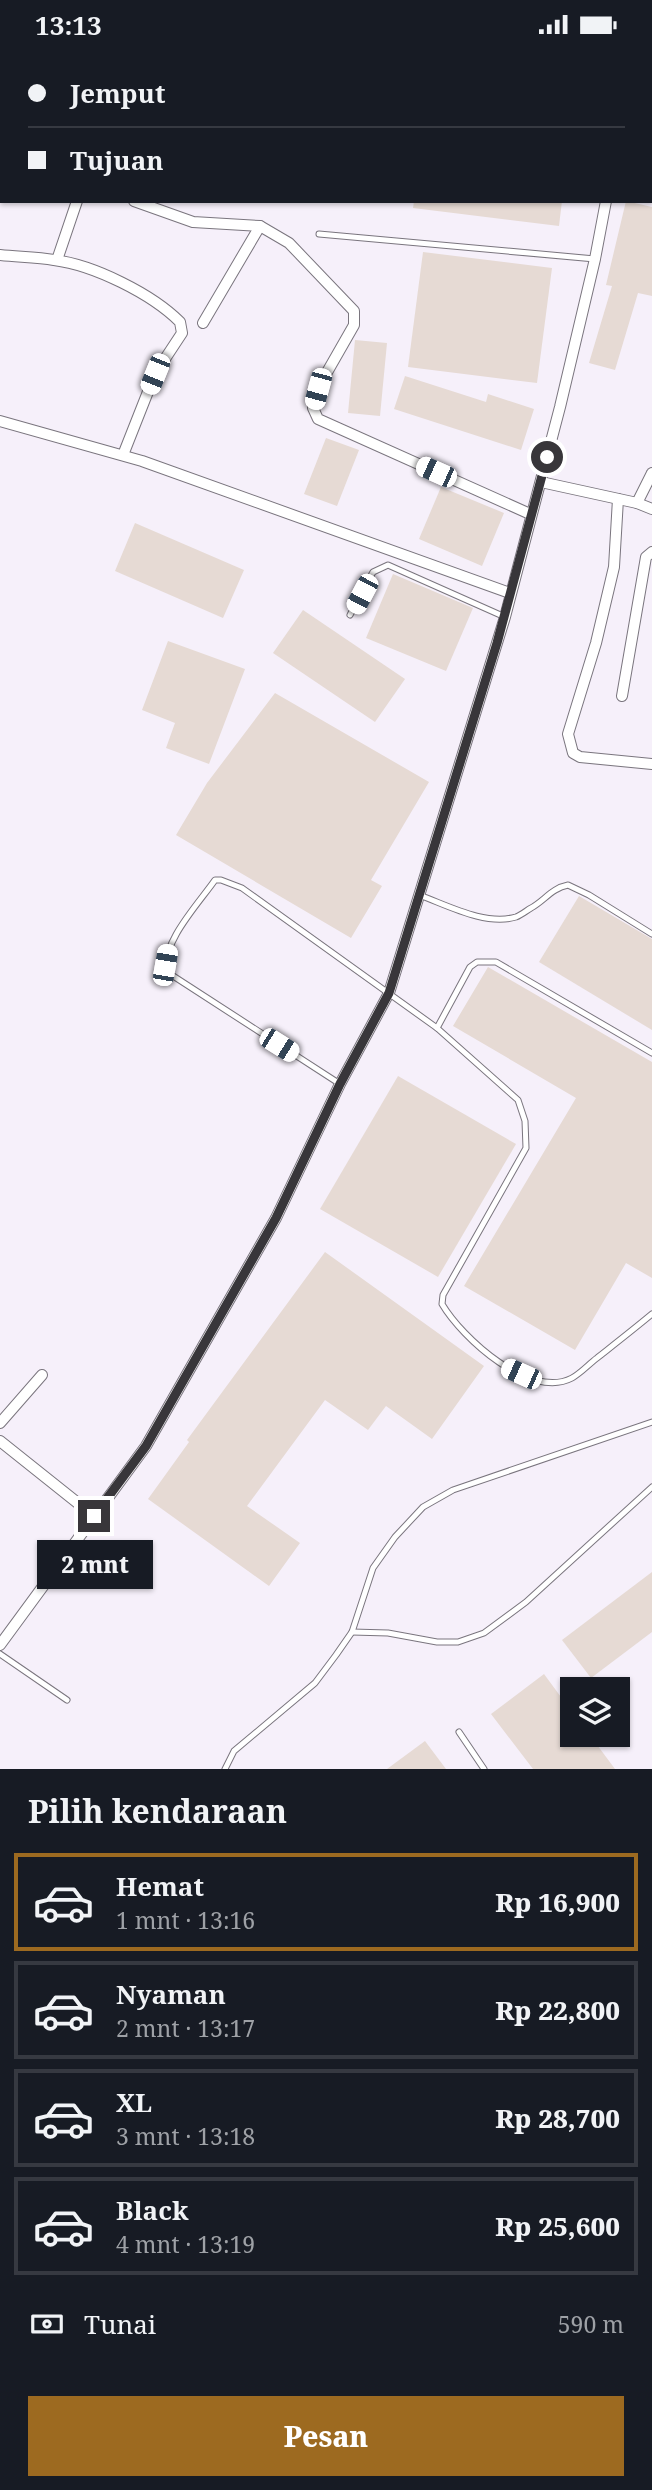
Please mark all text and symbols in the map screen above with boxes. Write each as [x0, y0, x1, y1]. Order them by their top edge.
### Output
text: 13:13 [35, 7, 102, 43]
text: Jemput [70, 75, 165, 111]
text: Tujuan [70, 142, 164, 178]
car [138, 351, 173, 397]
car [303, 366, 334, 412]
route start [531, 441, 563, 473]
car [413, 454, 460, 490]
car [343, 571, 382, 617]
car [152, 942, 179, 988]
car [256, 1025, 303, 1065]
car [498, 1356, 545, 1392]
route end [78, 1500, 110, 1532]
callout: 2 mnt [36, 1541, 152, 1589]
text: 2 mnt [61, 1548, 129, 1580]
map controls [560, 1677, 630, 1747]
button: layers [560, 1677, 630, 1747]
text: Pilih kendaraan [28, 1789, 287, 1832]
text: Hemat [116, 1868, 204, 1904]
icon: car [32, 1871, 95, 1934]
text: Rp 16,900 [495, 1884, 620, 1920]
text: 1 mnt · 13:16 [116, 1904, 255, 1936]
text: Nyaman [116, 1976, 226, 2012]
icon: car [32, 1979, 95, 2042]
text: Rp 22,800 [495, 1992, 620, 2028]
text: 2 mnt · 13:17 [116, 2012, 255, 2044]
text: XL [116, 2084, 152, 2120]
icon: car [32, 2087, 95, 2150]
text: Rp 28,700 [495, 2100, 620, 2136]
text: 3 mnt · 13:18 [116, 2120, 255, 2152]
text: Black [116, 2192, 189, 2228]
icon: car [32, 2195, 95, 2258]
text: Rp 25,600 [495, 2208, 620, 2244]
text: 4 mnt · 13:19 [116, 2228, 255, 2260]
icon: cash [28, 2305, 66, 2343]
text: Tunai [84, 2306, 156, 2342]
text: 590 m [558, 2308, 624, 2340]
button: Pesan [28, 2396, 624, 2476]

